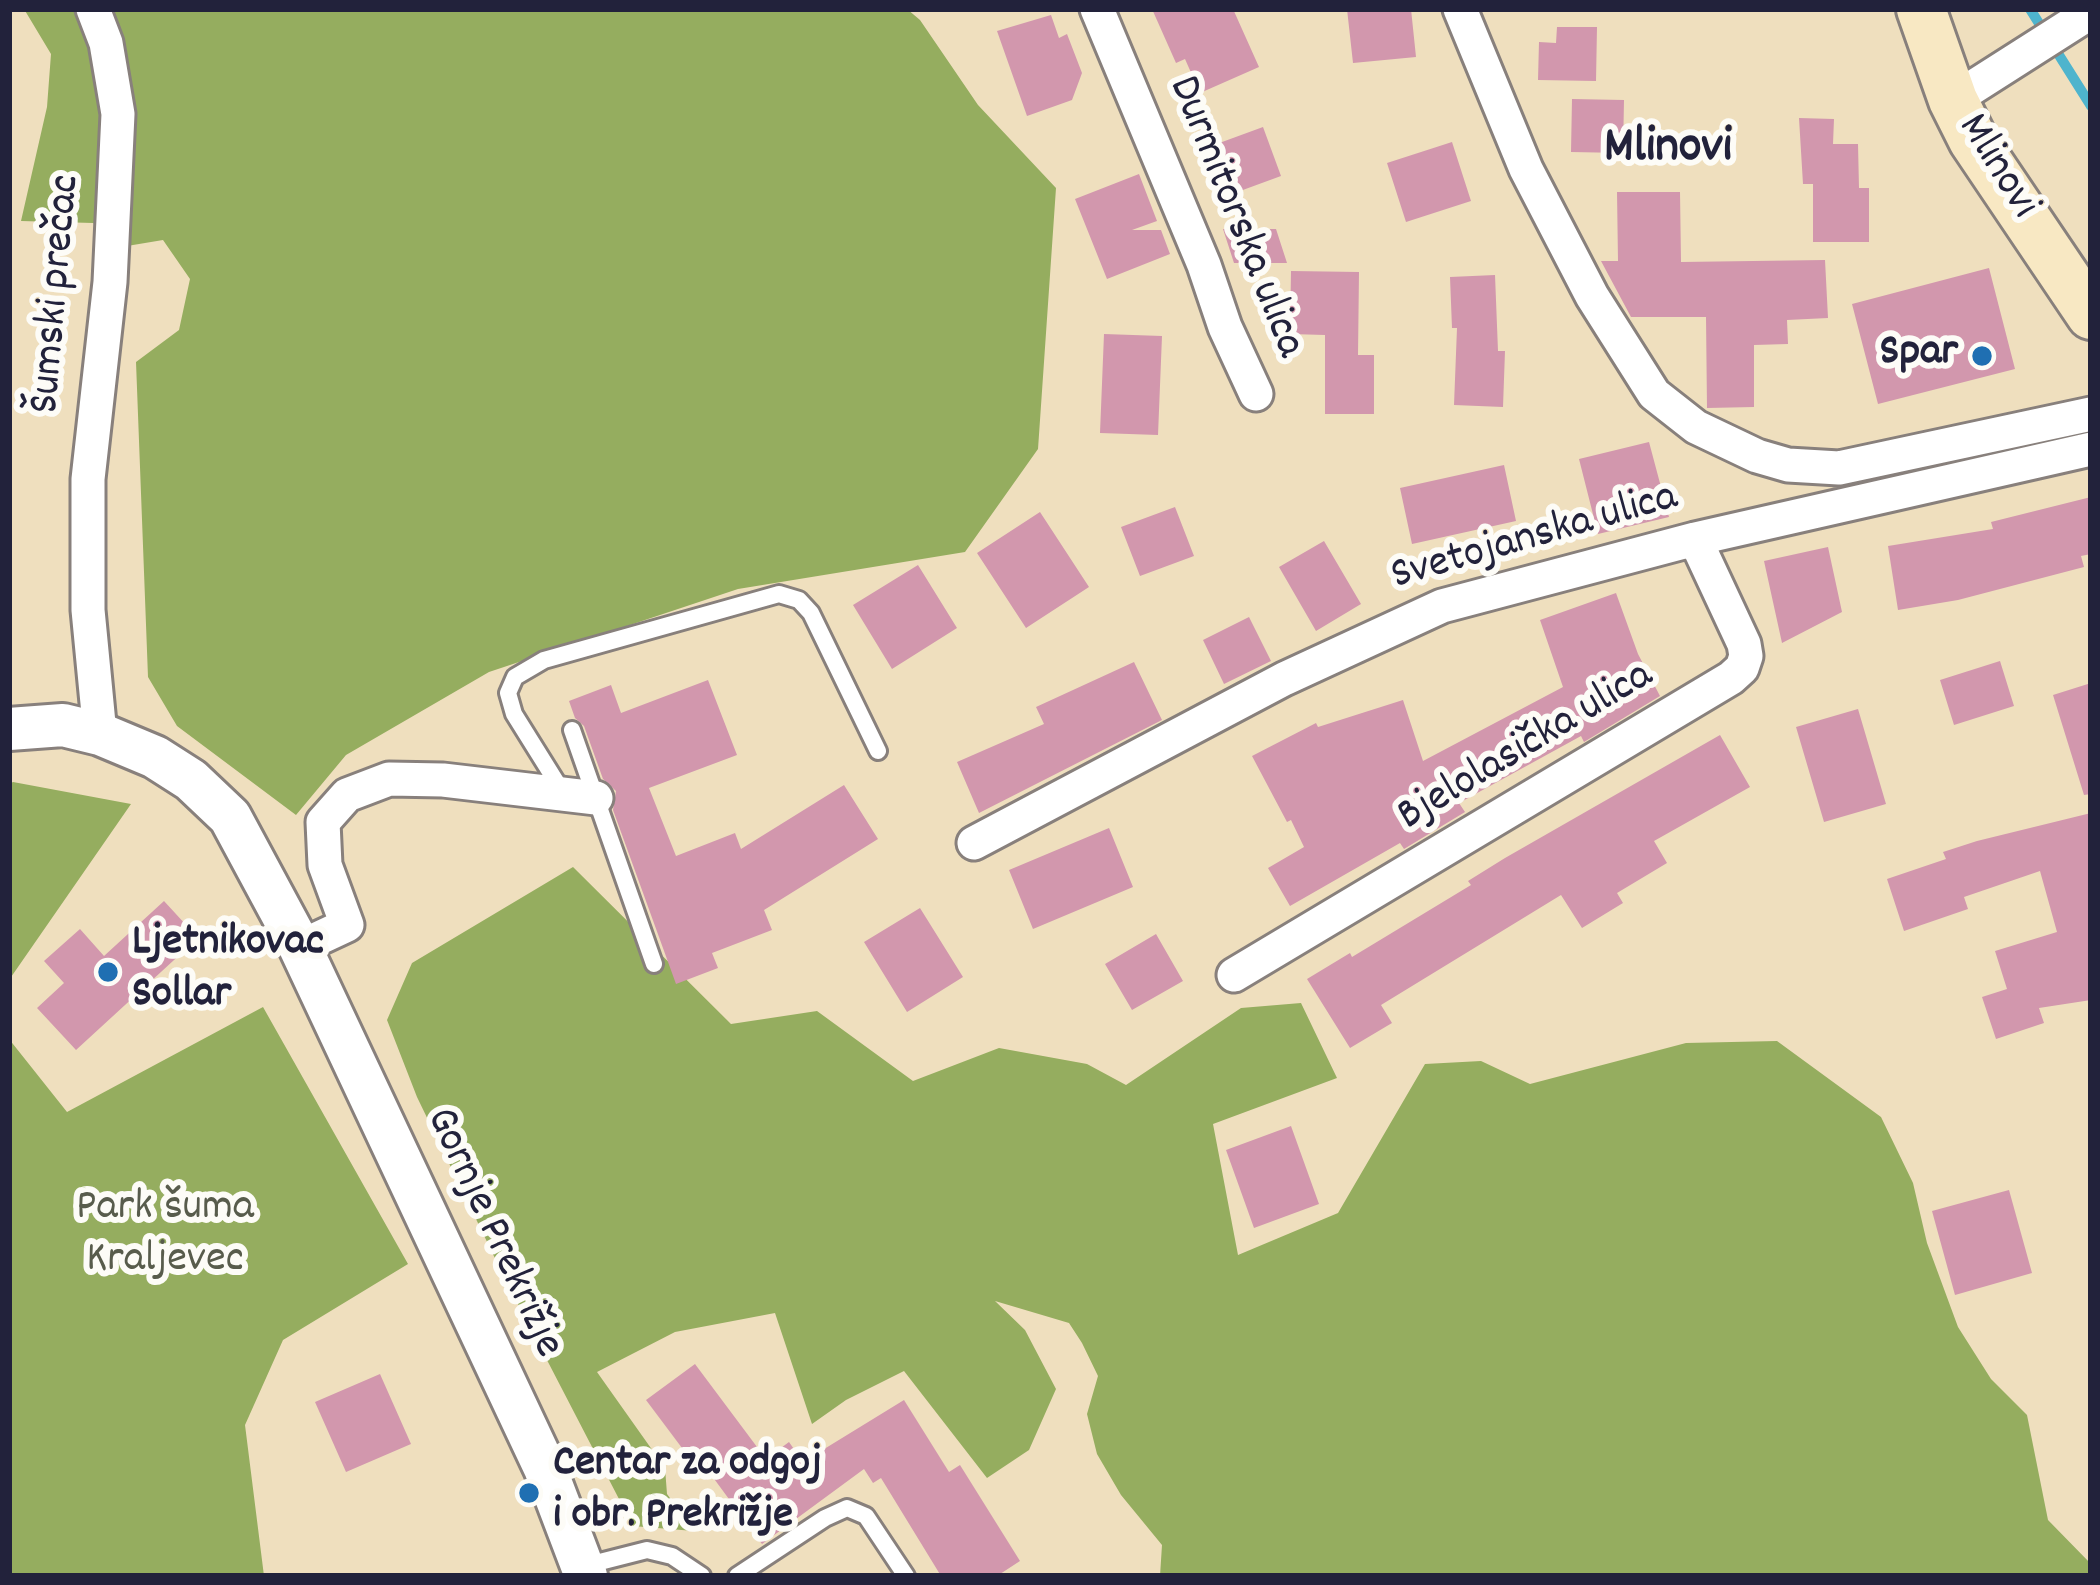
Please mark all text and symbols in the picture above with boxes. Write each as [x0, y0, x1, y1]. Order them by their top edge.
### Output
street label: Durmitorska ulica [1152, 70, 1314, 366]
street label: Mlinovi [1942, 106, 2048, 230]
district label: Mlinovi [1604, 121, 1732, 183]
street label: Šumski prečac [22, 172, 96, 416]
place label: Spar [1880, 329, 1958, 383]
marker: Spar [1969, 343, 1995, 369]
street label: Svetojanska ulica [1386, 473, 1684, 607]
street label: Bjelolasička ulica [1390, 652, 1664, 846]
place label: Ljetnikovac Sollar [132, 919, 324, 1025]
marker: Ljetnikovac Sollar [95, 959, 121, 985]
street label: Gornje Prekrižje [410, 1100, 572, 1368]
park label: Park šuma Kraljevec [76, 1184, 254, 1290]
place label: Centar za odgoj i obr. Prekrižje [553, 1440, 822, 1546]
marker: Centar za odgoj i obr. Prekrižje [516, 1480, 542, 1506]

